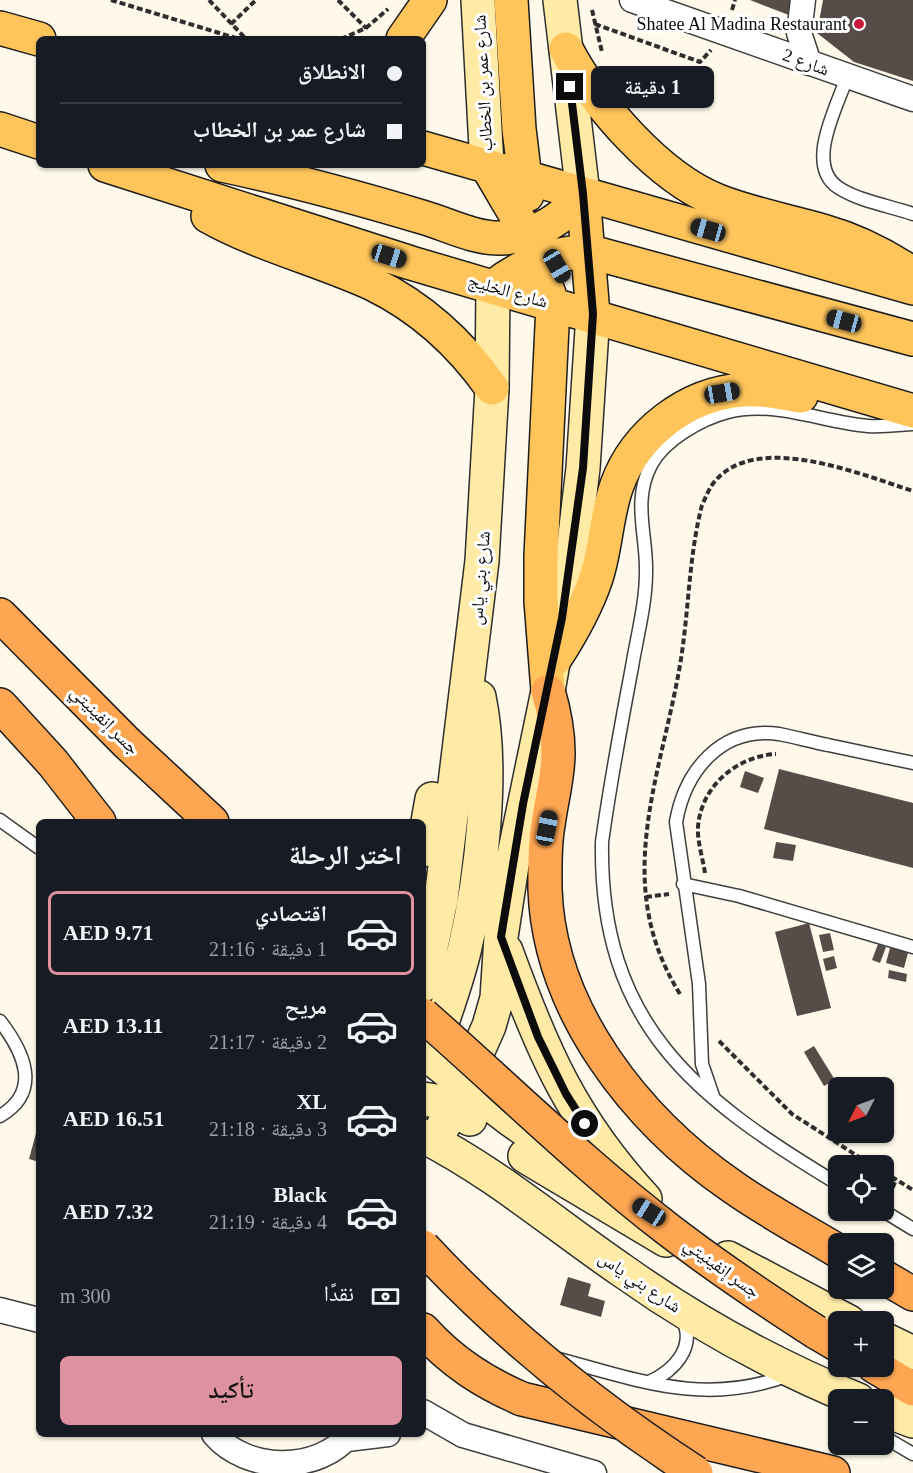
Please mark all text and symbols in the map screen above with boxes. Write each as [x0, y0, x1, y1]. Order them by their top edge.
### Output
street label: شارع عمر بن الخطاب [469, 14, 498, 152]
place label: Shatee Al Madina Restaurant [637, 14, 847, 34]
marker: Shatee Al Madina Restaurant [852, 17, 866, 31]
street label: شارع 2 [780, 44, 832, 80]
text: الانطلاق [298, 59, 366, 84]
callout: 1 دقيقة [591, 66, 714, 108]
route end [556, 73, 583, 100]
text: 1 دقيقة [624, 76, 681, 98]
text: شارع عمر بن الخطاب [193, 117, 366, 142]
car [688, 216, 728, 244]
car [369, 242, 409, 270]
car [540, 246, 574, 286]
street label: شارع الخليج [465, 270, 550, 314]
car [824, 308, 864, 334]
car [703, 381, 741, 405]
street label: شارع بني ياس [466, 530, 499, 626]
street label: جسر إنفينيتي [63, 682, 143, 762]
car [535, 809, 559, 847]
text: اختر الرحلة [289, 840, 402, 870]
text: اقتصادي [255, 901, 327, 926]
icon: car [345, 906, 399, 960]
text: AED 9.71 [63, 920, 153, 945]
text: 1 دقيقة · 21:16 [209, 938, 327, 960]
text: مريح [284, 994, 327, 1019]
icon: car [345, 999, 399, 1053]
text: AED 13.11 [63, 1013, 163, 1038]
text: 2 دقيقة · 21:17 [209, 1031, 327, 1053]
north arrow [828, 1077, 894, 1143]
map controls [828, 1077, 894, 1455]
text: XL [296, 1089, 327, 1114]
icon: car [345, 1092, 399, 1146]
text: AED 16.51 [63, 1106, 164, 1131]
route start [571, 1110, 598, 1137]
text: 3 دقيقة · 21:18 [209, 1118, 327, 1140]
button: locate [828, 1155, 894, 1221]
text: Black [273, 1182, 327, 1207]
icon: car [345, 1185, 399, 1239]
car [629, 1195, 669, 1229]
text: AED 7.32 [63, 1199, 153, 1224]
text: 4 دقيقة · 21:19 [209, 1211, 327, 1233]
button: layers [828, 1233, 894, 1299]
street label: جسر إنفينيتي [678, 1234, 764, 1306]
street label: شارع بني ياس [593, 1247, 685, 1321]
icon: cash [369, 1280, 402, 1313]
text: نقدًا [324, 1281, 354, 1306]
text: 300 m [60, 1285, 111, 1307]
button: + [828, 1311, 894, 1377]
button: تأكيد [60, 1356, 402, 1425]
button: − [828, 1389, 894, 1455]

